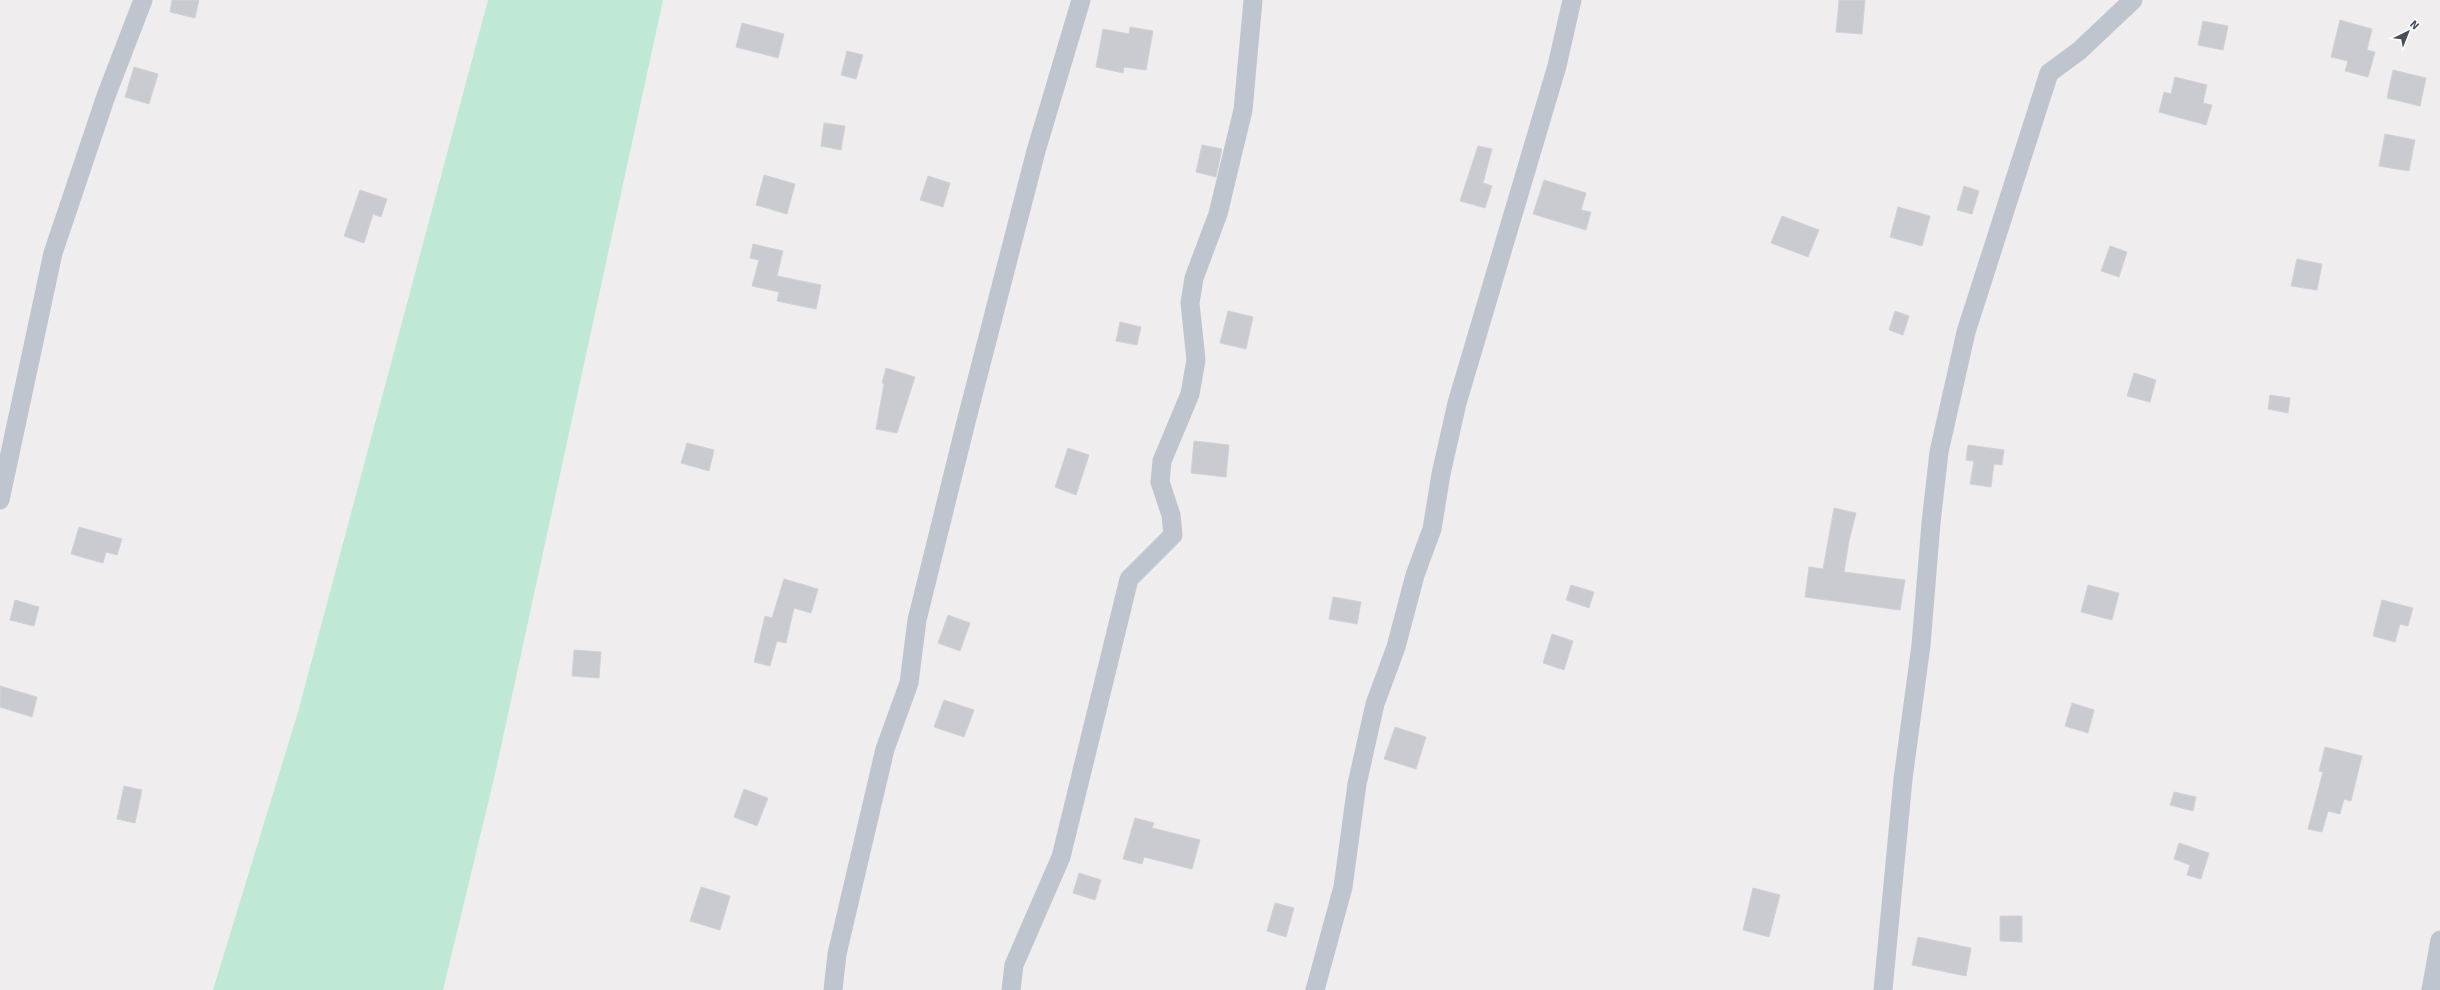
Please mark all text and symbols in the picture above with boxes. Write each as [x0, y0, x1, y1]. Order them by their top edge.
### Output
north arrow [2388, 12, 2428, 52]
text: N [2407, 18, 2422, 32]

